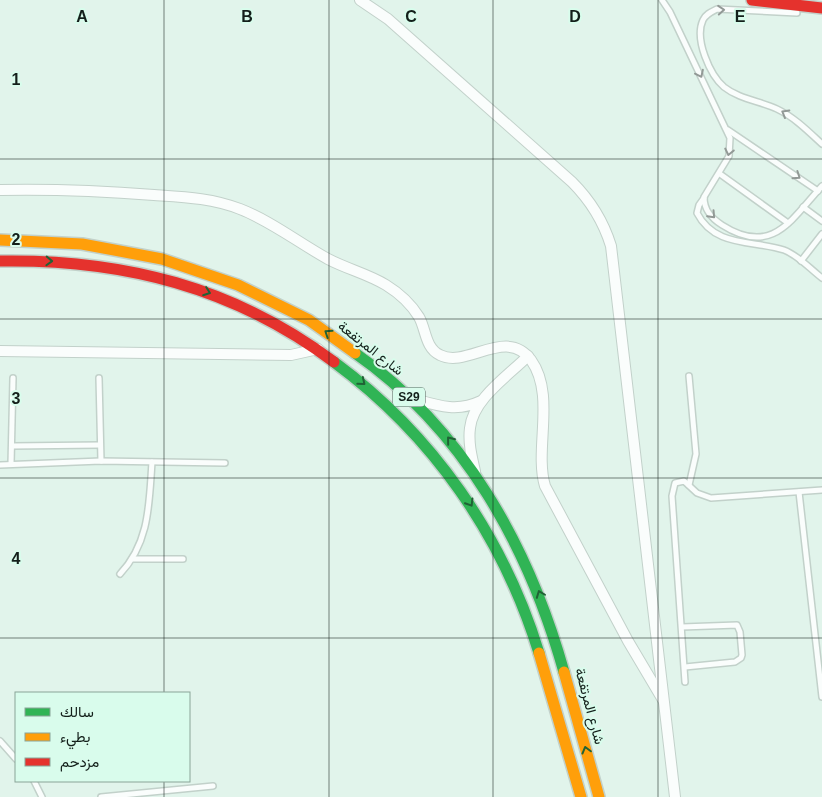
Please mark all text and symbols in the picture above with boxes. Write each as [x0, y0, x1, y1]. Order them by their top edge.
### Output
one-way arrow [718, 5, 726, 16]
text: A [76, 8, 88, 25]
text: B [241, 8, 253, 25]
text: C [405, 8, 417, 25]
text: D [569, 8, 581, 25]
text: E [735, 8, 746, 25]
one-way arrow [694, 69, 704, 78]
text: 1 [12, 71, 21, 88]
one-way arrow [781, 110, 790, 120]
one-way arrow [724, 148, 734, 157]
one-way arrow [791, 170, 800, 180]
one-way arrow [706, 209, 715, 218]
text: 2 [12, 231, 21, 248]
one-way arrow [45, 256, 53, 266]
one-way arrow [203, 286, 211, 296]
street label: شارع المرتفعة [333, 318, 407, 381]
one-way arrow [324, 330, 334, 339]
one-way arrow [357, 377, 366, 386]
road number: S29 [393, 388, 425, 407]
text: 3 [12, 390, 21, 407]
one-way arrow [447, 437, 455, 446]
one-way arrow [464, 498, 473, 507]
text: 4 [12, 550, 21, 567]
one-way arrow [536, 591, 546, 599]
street label: شارع المرتفعة [569, 666, 608, 747]
legend [15, 692, 190, 782]
text: سالك [60, 703, 94, 720]
text: بطيء [60, 728, 90, 750]
one-way arrow [581, 746, 592, 755]
text: مزدحم [60, 753, 99, 772]

